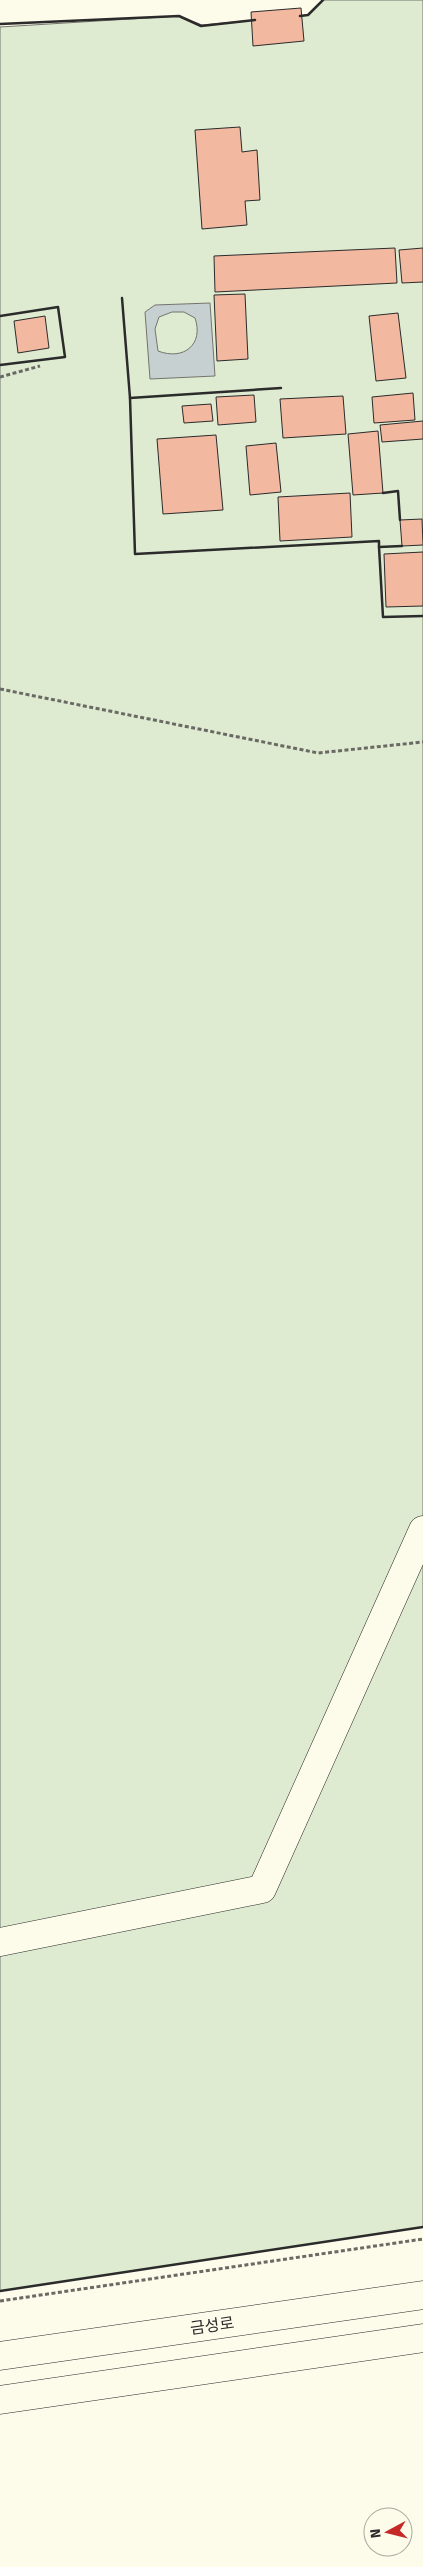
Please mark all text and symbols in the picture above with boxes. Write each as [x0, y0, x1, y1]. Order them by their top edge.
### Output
street label: 금성로 [189, 2313, 236, 2338]
north arrow [363, 2507, 413, 2557]
text: N [367, 2528, 385, 2539]

